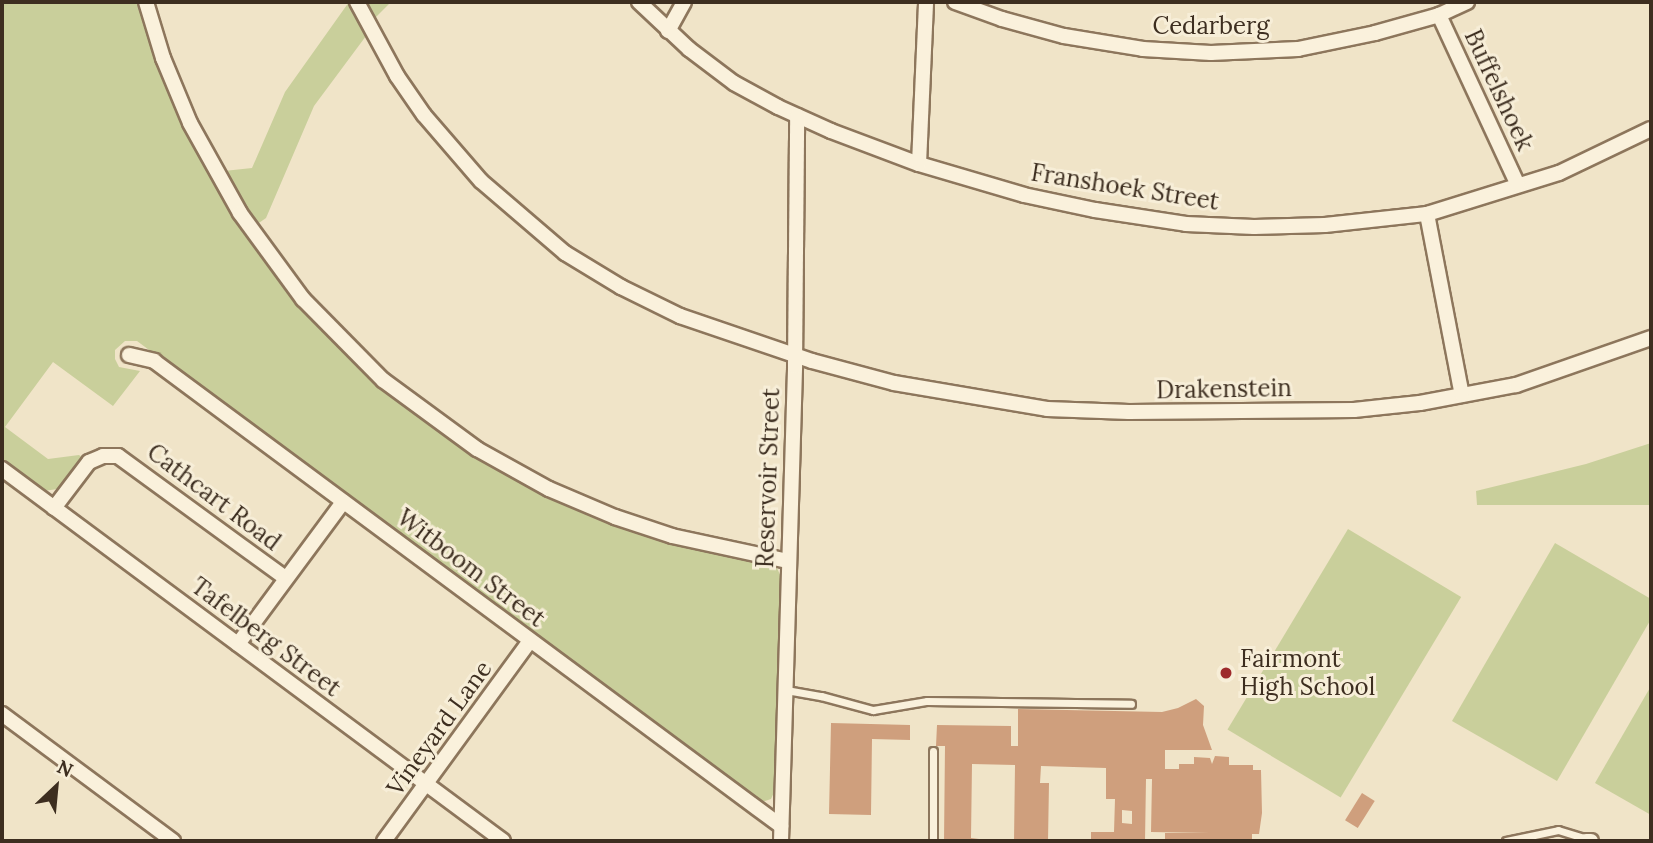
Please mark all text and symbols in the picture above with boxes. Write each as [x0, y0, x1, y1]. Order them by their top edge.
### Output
street label: Cedarberg [1152, 12, 1270, 40]
street label: Buffelshoek [1458, 25, 1540, 155]
street label: Franshoek Street [1029, 158, 1221, 216]
street label: Drakenstein [1156, 373, 1292, 405]
street label: Reservoir Street [750, 387, 786, 569]
street label: Cathcart Road [142, 437, 286, 557]
street label: Witboom Street [391, 503, 551, 633]
street label: Tafelberg Street [186, 571, 346, 703]
place label: Fairmont High School [1240, 645, 1375, 701]
street label: Vineyard Lane [380, 655, 498, 801]
marker: Fairmont High School [1218, 665, 1234, 681]
north arrow [21, 752, 91, 822]
text: N [53, 754, 77, 782]

